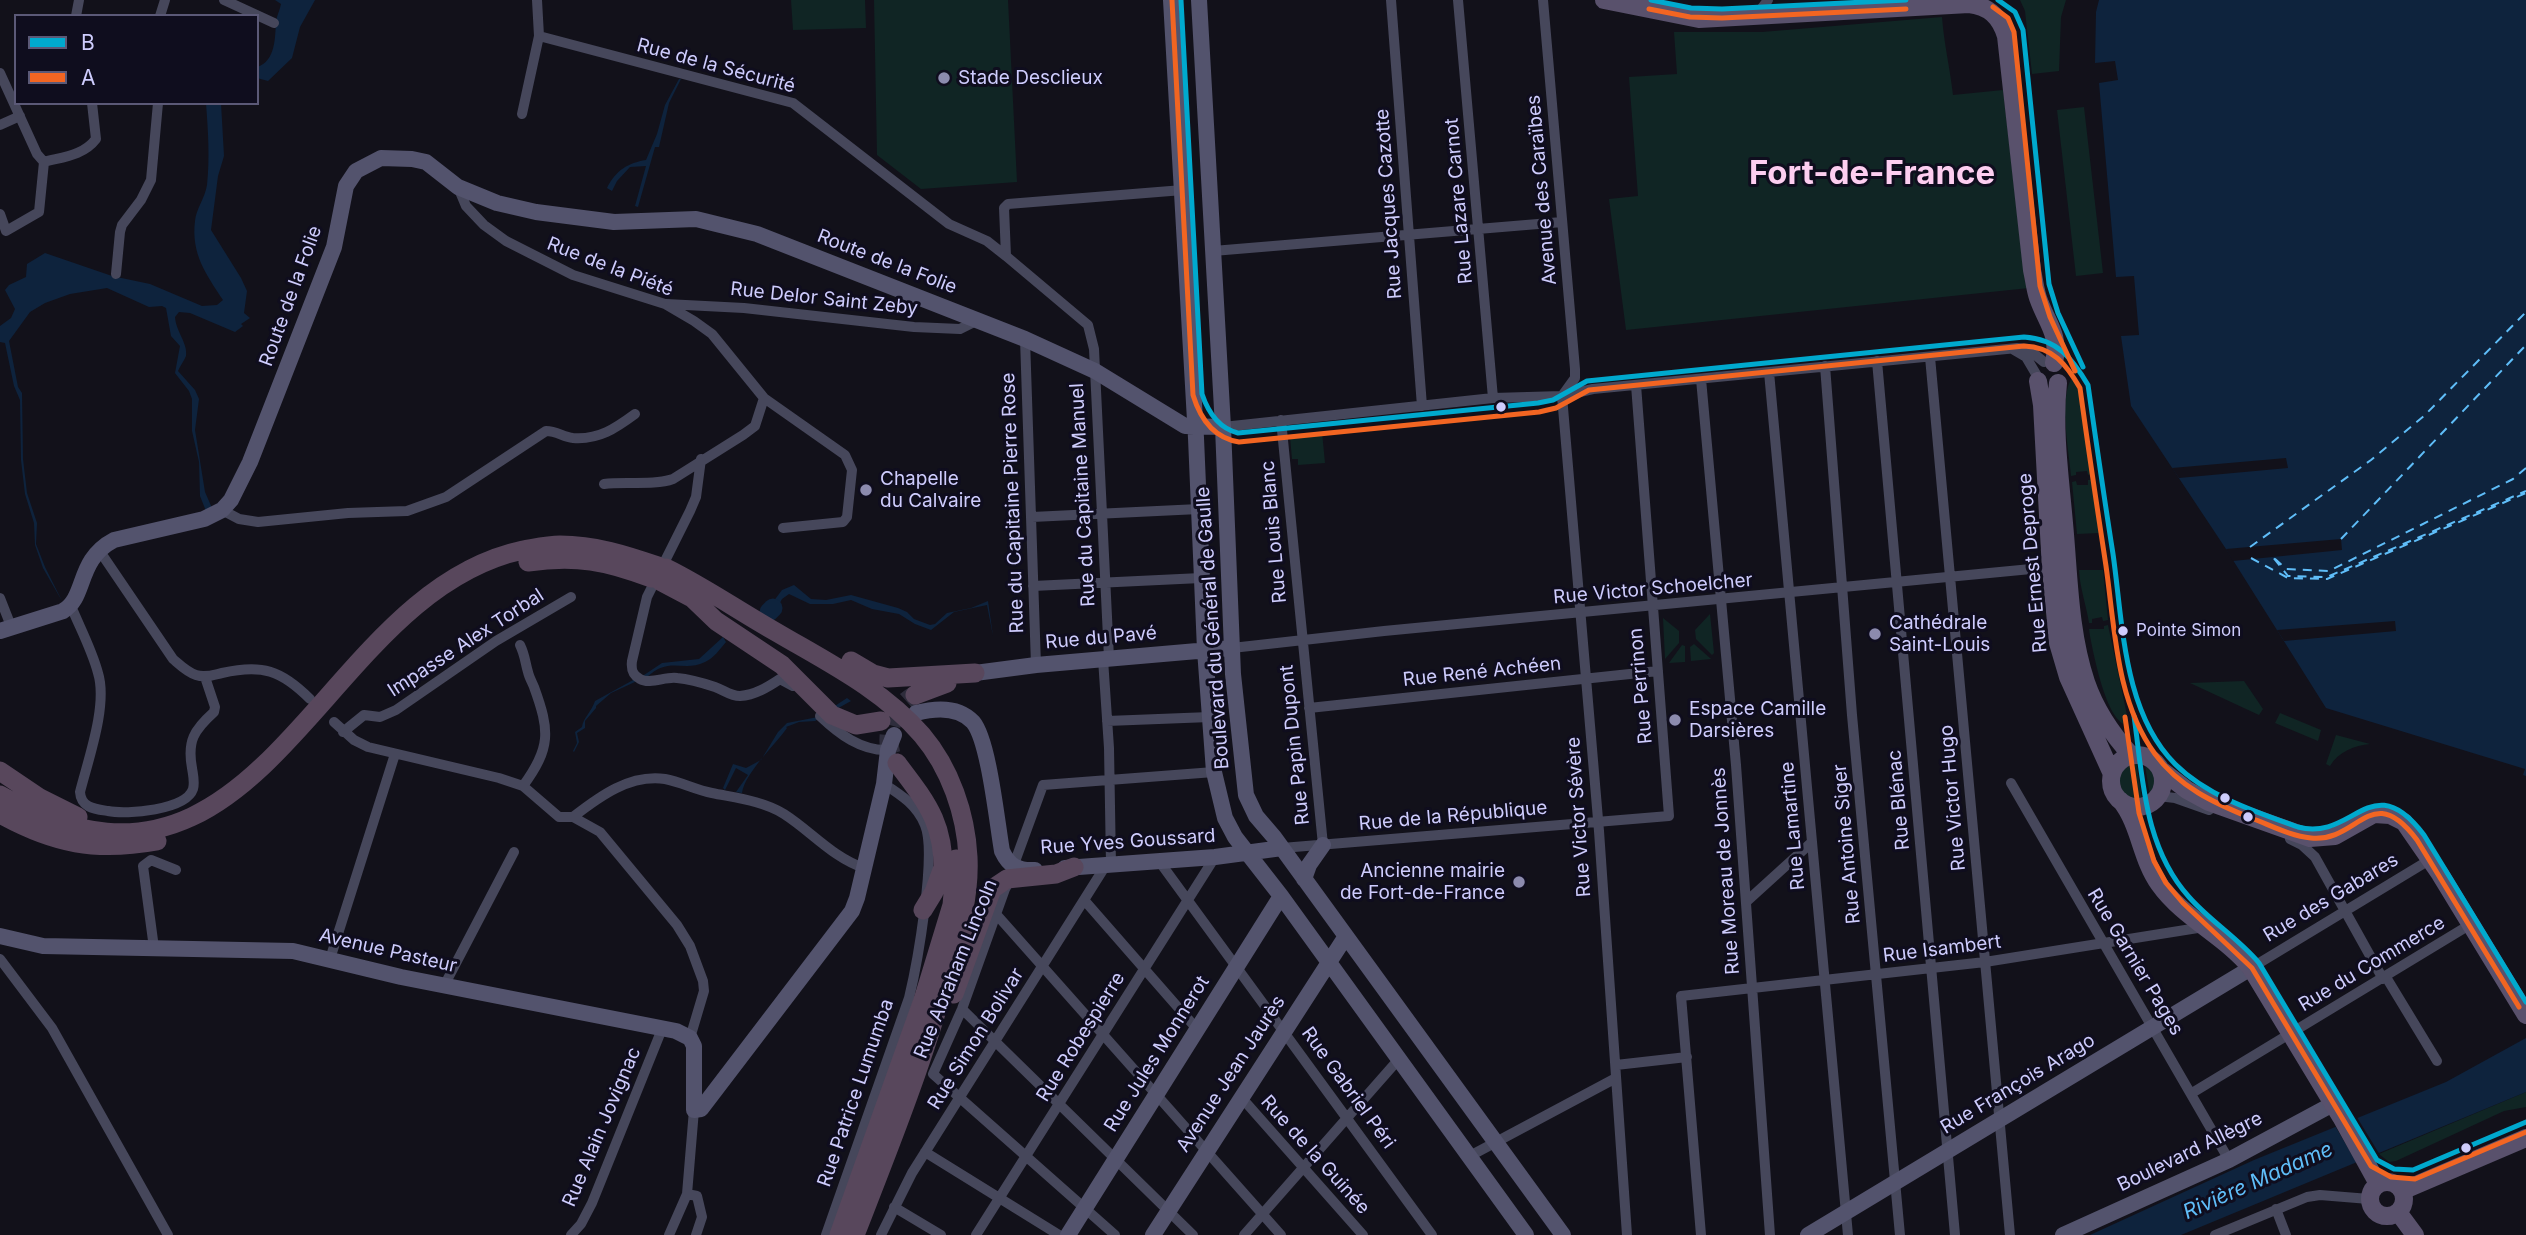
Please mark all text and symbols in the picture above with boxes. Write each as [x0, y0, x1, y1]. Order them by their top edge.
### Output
legend [14, 14, 259, 105]
text: B [81, 30, 95, 55]
street label: Rue de la Sécurité [634, 34, 798, 98]
text: A [81, 65, 96, 90]
place label: Stade Desclieux [958, 67, 1103, 89]
marker: Stade Desclieux [936, 70, 952, 86]
street label: Avenue des Caraïbes [1522, 94, 1562, 286]
street label: Rue Jacques Cazotte [1371, 108, 1407, 300]
street label: Rue Lazare Carnot [1440, 117, 1478, 285]
district label: Fort-de-France [1749, 154, 1995, 194]
street label: Route de la Folie [255, 223, 327, 369]
street label: Route de la Folie [814, 225, 960, 299]
street label: Rue de la Piété [544, 232, 676, 302]
street label: Rue Delor Saint Zeby [729, 278, 919, 320]
street label: Rue du Capitaine Pierre Rose [997, 372, 1029, 634]
street label: Rue du Capitaine Manuel [1066, 383, 1100, 607]
unlabelled marker [1494, 400, 1508, 414]
street label: Rue Louis Blanc [1256, 460, 1292, 604]
place label: Chapelle du Calvaire [880, 468, 981, 512]
street label: Rue Ernest Deproge [2014, 472, 2052, 654]
marker: Chapelle du Calvaire [858, 482, 874, 498]
street label: Boulevard du Général de Gaulle [1192, 486, 1234, 770]
street label: Rue Victor Schoelcher [1552, 569, 1754, 609]
street label: Impasse Alex Torbal [384, 584, 548, 702]
place label: Cathédrale Saint-Louis [1889, 612, 1990, 656]
place label: Pointe Simon [2136, 621, 2241, 641]
street label: Rue du Pavé [1044, 622, 1158, 654]
marker: Pointe Simon [2116, 624, 2130, 638]
marker: Cathédrale Saint-Louis [1867, 626, 1883, 642]
street label: Rue Perrinon [1625, 627, 1657, 745]
street label: Rue René Achéen [1402, 652, 1562, 692]
street label: Rue Papin Dupont [1275, 664, 1315, 826]
place label: Espace Camille Darsières [1689, 698, 1826, 742]
marker: Espace Camille Darsières [1667, 712, 1683, 728]
street label: Rue Victor Hugo [1935, 724, 1971, 872]
street label: Rue Victor Sévère [1562, 736, 1596, 898]
street label: Rue Blénac [1883, 749, 1915, 851]
street label: Rue Lamartine [1776, 761, 1810, 891]
street label: Rue Antoine Siger [1829, 763, 1865, 925]
street label: Rue Moreau de Jonnès [1707, 767, 1745, 975]
unlabelled marker [2218, 791, 2232, 805]
street label: Rue de la République [1358, 796, 1548, 836]
unlabelled marker [2241, 810, 2255, 824]
street label: Rue Yves Goussard [1040, 825, 1216, 859]
street label: Rue des Gabares [2259, 849, 2403, 947]
place label: Ancienne mairie de Fort-de-France [1340, 860, 1505, 904]
marker: Ancienne mairie de Fort-de-France [1511, 874, 1527, 890]
street label: Rue Abraham Lincoln [910, 876, 1002, 1062]
street label: Rue Garnier Pages [2082, 884, 2188, 1040]
street label: Rue du Commerce [2295, 911, 2449, 1017]
street label: Avenue Pasteur [317, 924, 459, 978]
street label: Rue Isambert [1882, 930, 2002, 968]
street label: Rue Simon Bolivar [923, 964, 1029, 1114]
street label: Rue Robespierre [1032, 968, 1130, 1106]
street label: Rue Jules Monnerot [1100, 972, 1214, 1136]
street label: Avenue Jean Jaurès [1172, 991, 1290, 1157]
street label: Rue Patrice Lumumba [813, 996, 899, 1190]
street label: Rue Gabriel Péri [1296, 1023, 1400, 1153]
street label: Rue François Arago [1937, 1029, 2099, 1139]
street label: Rue Alain Jovignac [558, 1044, 646, 1210]
street label: Rue de la Guinée [1256, 1091, 1374, 1219]
street label: Boulevard Allègre [2114, 1107, 2266, 1197]
water label: Rivière Madame [2179, 1137, 2337, 1225]
unlabelled marker [2459, 1141, 2473, 1155]

